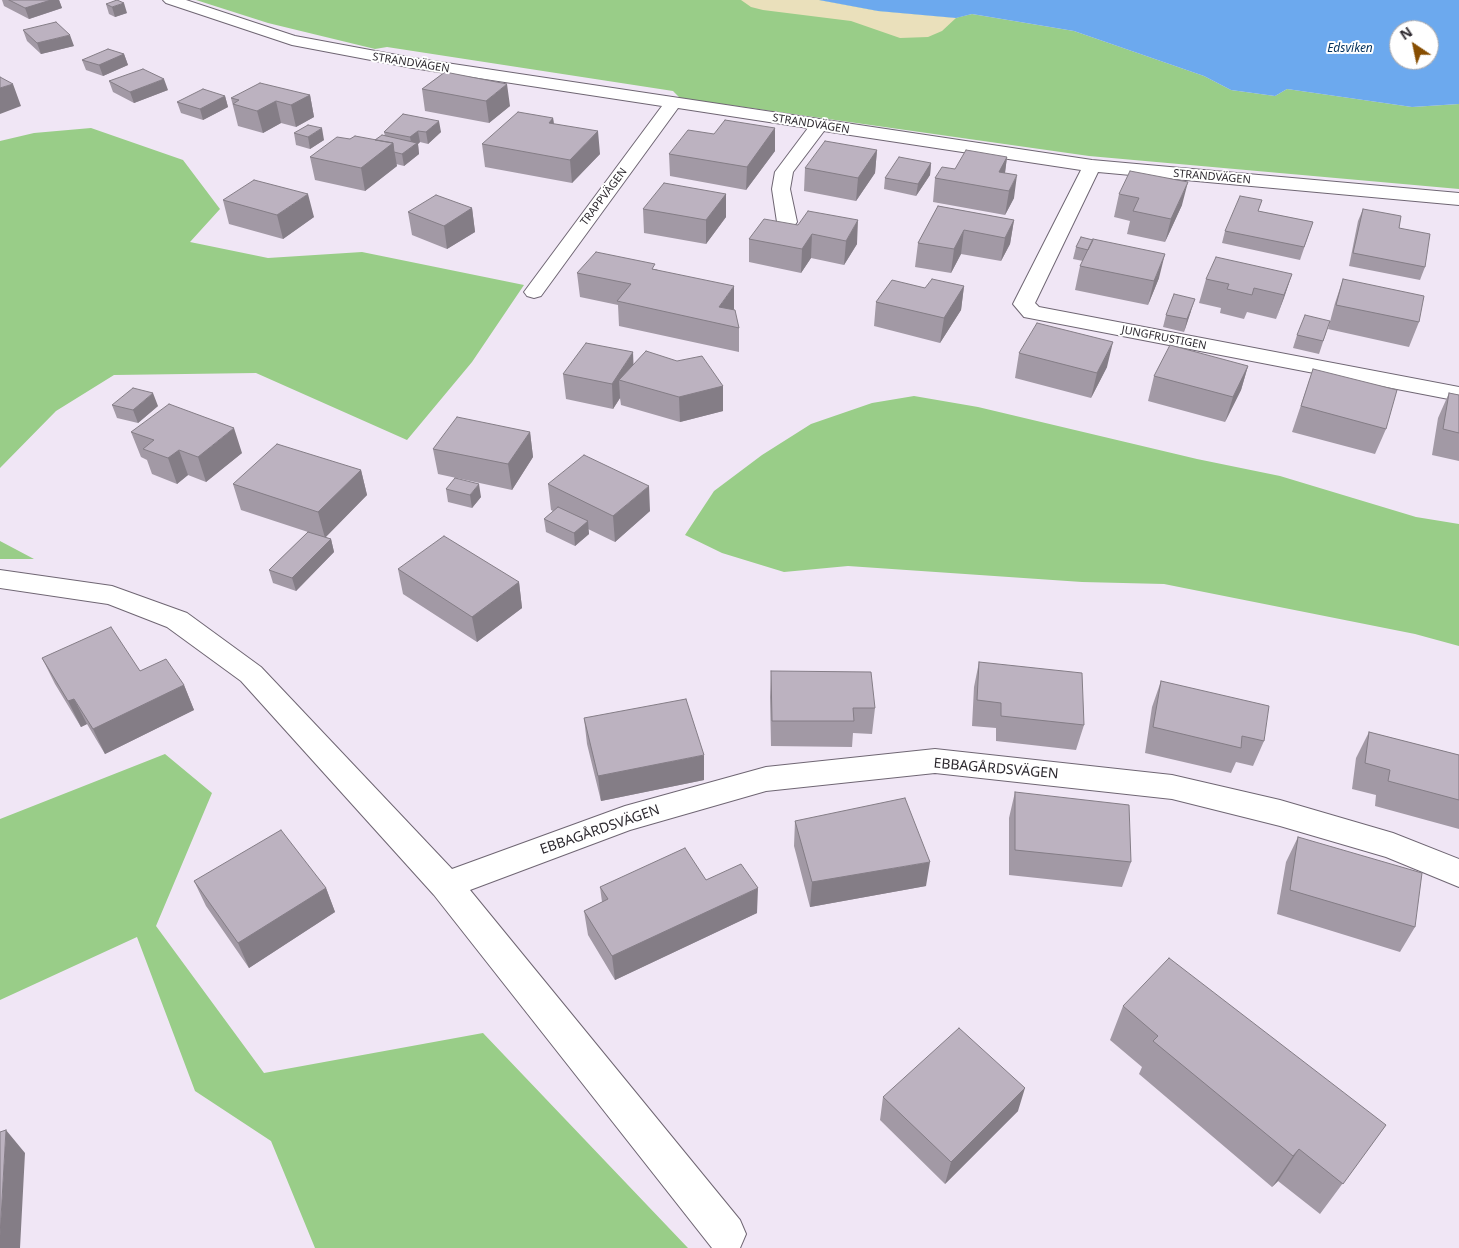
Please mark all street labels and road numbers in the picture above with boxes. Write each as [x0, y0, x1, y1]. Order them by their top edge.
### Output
street label: STRANDVÄGEN [372, 50, 450, 76]
street label: STRANDVÄGEN [772, 111, 850, 137]
street label: TRAPPVÄGEN [578, 166, 630, 228]
street label: STRANDVÄGEN [1173, 167, 1251, 187]
street label: JUNGFRUSTIGEN [1120, 323, 1208, 353]
street label: EBBAGÅRDSVÄGEN [933, 755, 1059, 783]
street label: EBBAGÅRDSVÄGEN [538, 802, 662, 858]

